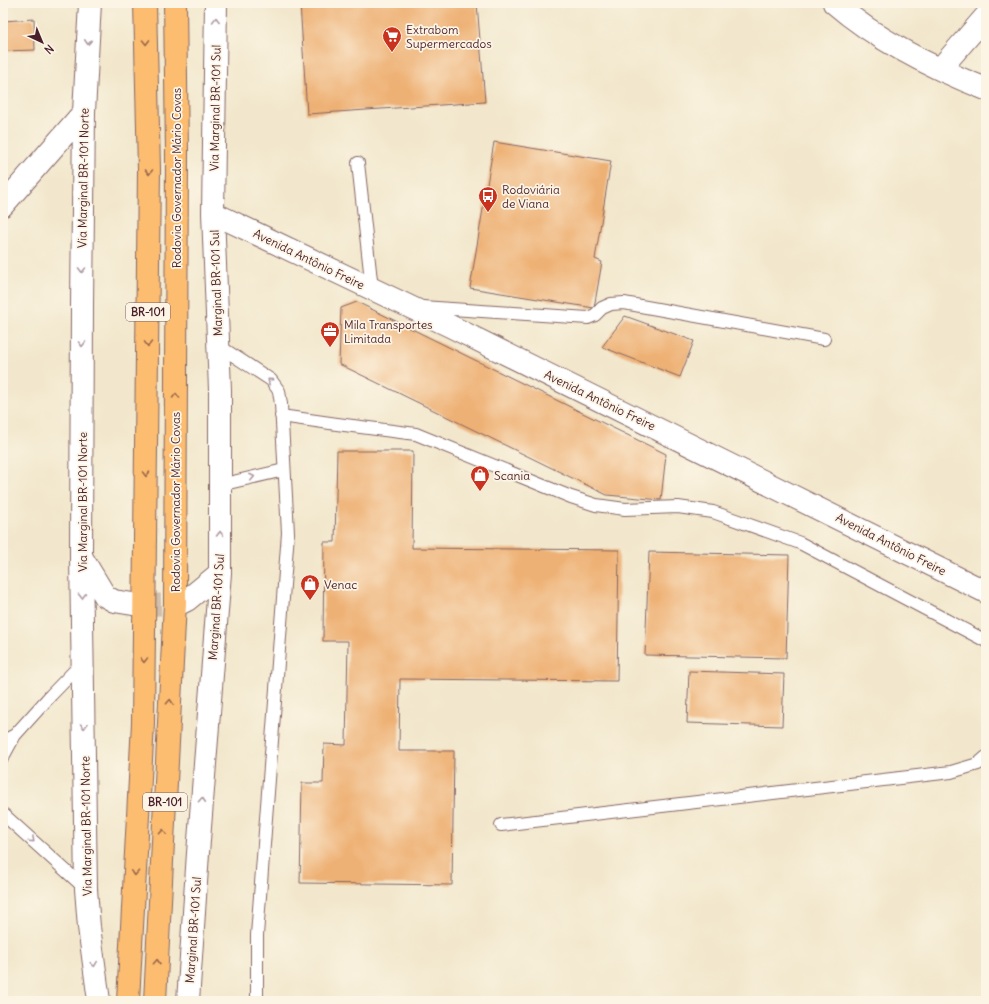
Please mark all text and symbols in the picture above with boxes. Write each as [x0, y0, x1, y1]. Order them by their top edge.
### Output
one-way arrow [212, 17, 220, 23]
north arrow [22, 22, 62, 62]
place label: Extrabom Supermercados [406, 22, 492, 51]
supermarket icon: Extrabom Supermercados [381, 25, 403, 53]
one-way arrow [83, 39, 92, 45]
one-way arrow [142, 39, 150, 45]
text: N [41, 42, 57, 57]
street label: Via Marginal BR-101 Sul [206, 45, 224, 171]
street label: Rodovia Governador Mário Covas [169, 88, 184, 268]
street label: Via Marginal BR-101 Norte [74, 108, 92, 248]
one-way arrow [145, 169, 153, 175]
place label: Rodoviária de Viana [502, 182, 560, 211]
bus stop icon: Rodoviária de Viana [477, 185, 499, 213]
street label: Avenida Antônio Freire [251, 226, 367, 292]
street label: Marginal BR-101 Sul [207, 230, 225, 336]
one-way arrow [78, 267, 86, 273]
road number: BR-101 [126, 303, 170, 321]
place label: Mila Transportes Limitada [344, 317, 433, 346]
office icon: Mila Transportes Limitada [319, 320, 341, 348]
one-way arrow [78, 341, 86, 347]
one-way arrow [144, 341, 152, 347]
street label: Avenida Antônio Freire [542, 367, 658, 433]
one-way arrow [267, 378, 274, 385]
one-way arrow [172, 393, 180, 399]
street label: Rodovia Governador Mário Covas [168, 412, 183, 592]
street label: Via Marginal BR-101 Norte [75, 432, 90, 572]
shop icon: Scania [469, 464, 491, 492]
place label: Scania [494, 468, 530, 483]
one-way arrow [142, 471, 150, 477]
one-way arrow [249, 474, 255, 482]
street label: Avenida Antônio Freire [833, 510, 949, 578]
one-way arrow [216, 531, 224, 537]
street label: Marginal BR-101 Sul [205, 553, 227, 661]
shop icon: Venac [299, 573, 321, 601]
place label: Venac [324, 577, 357, 592]
one-way arrow [78, 593, 86, 599]
one-way arrow [140, 657, 148, 663]
one-way arrow [165, 699, 174, 705]
one-way arrow [80, 723, 88, 729]
street label: Via Marginal BR-101 Norte [77, 756, 95, 896]
road number: BR-101 [143, 793, 187, 811]
one-way arrow [197, 797, 206, 803]
one-way arrow [159, 829, 168, 835]
one-way arrow [27, 835, 35, 843]
one-way arrow [131, 870, 140, 876]
street label: Marginal BR-101 Sul [182, 876, 204, 984]
one-way arrow [152, 959, 161, 965]
one-way arrow [89, 961, 98, 967]

